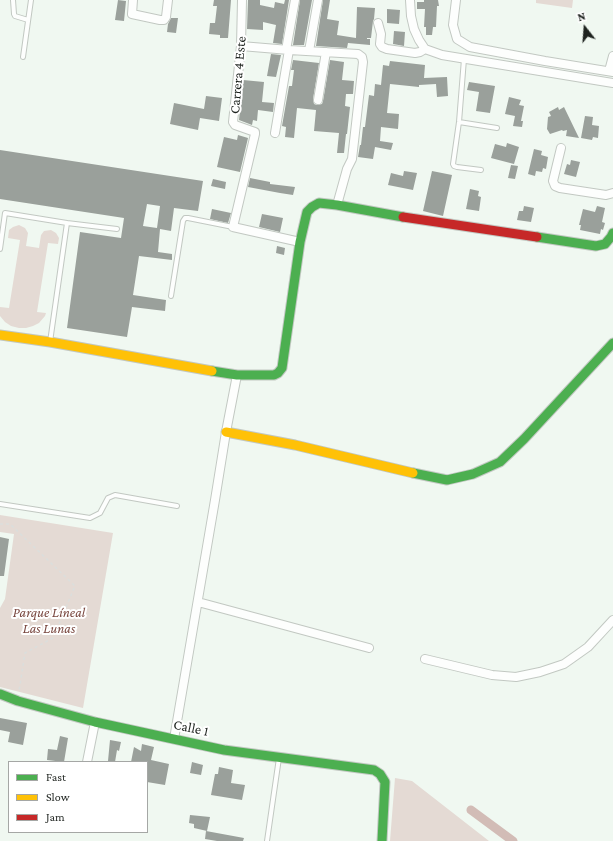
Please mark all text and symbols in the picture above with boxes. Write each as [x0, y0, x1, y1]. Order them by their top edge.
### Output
north arrow [565, 8, 605, 48]
text: N [576, 10, 587, 23]
street label: Carrera 4 Este [226, 35, 250, 115]
park label: Parque Líneal Las Lunas [13, 605, 85, 638]
street label: Calle 1 [172, 716, 210, 740]
legend [8, 761, 148, 833]
text: Fast [46, 770, 66, 784]
text: Slow [46, 790, 70, 804]
text: Jam [46, 810, 65, 824]

